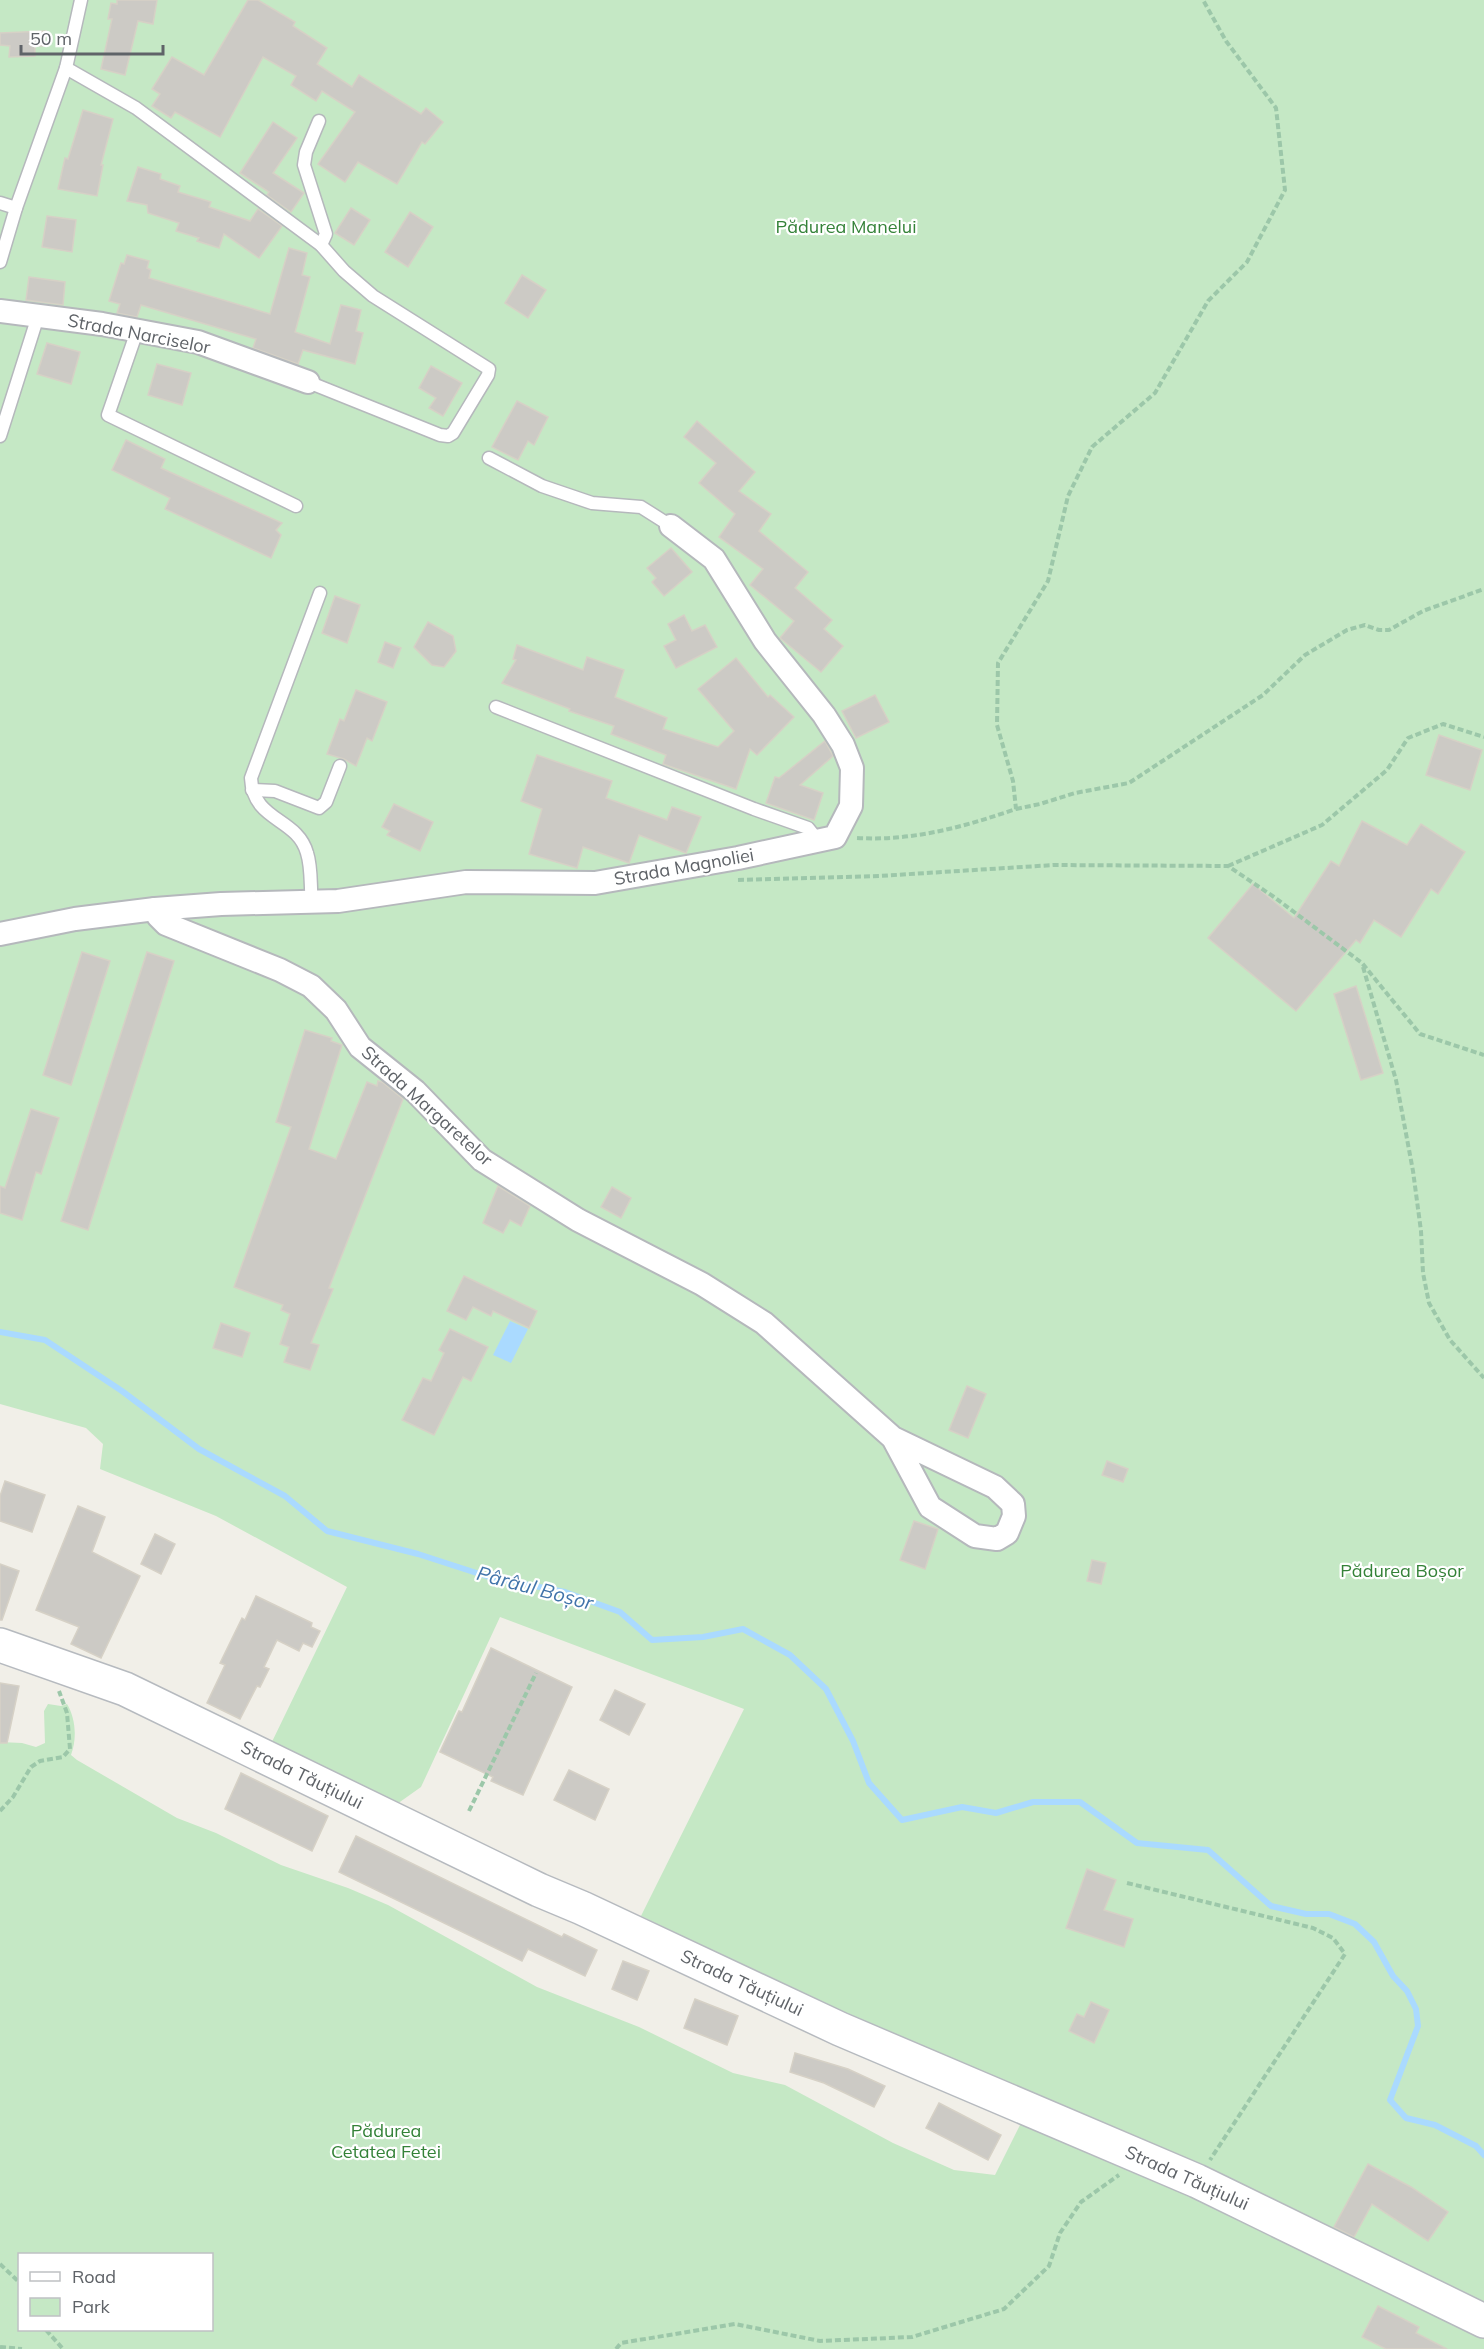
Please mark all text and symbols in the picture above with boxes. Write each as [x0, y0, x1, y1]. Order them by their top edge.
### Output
scale bar [21, 18, 164, 56]
text: 50 m [30, 27, 72, 50]
park label: Pădurea Manelui [776, 215, 916, 238]
street label: Strada Narciselor [66, 308, 213, 359]
street label: Strada Magnoliei [612, 843, 756, 890]
street label: Strada Margaretelor [357, 1041, 498, 1171]
park label: Pădurea Boșor [1340, 1559, 1464, 1582]
water label: Pârâul Boșor [474, 1560, 597, 1616]
street label: Strada Tăuțiului [237, 1735, 367, 1814]
street label: Strada Tăuțiului [677, 1944, 807, 2021]
park label: Pădurea Cetatea Fetei [331, 2119, 441, 2163]
street label: Strada Tăuțiului [1122, 2140, 1253, 2215]
legend [18, 2253, 213, 2331]
text: Road [72, 2265, 116, 2288]
text: Park [72, 2295, 111, 2318]

